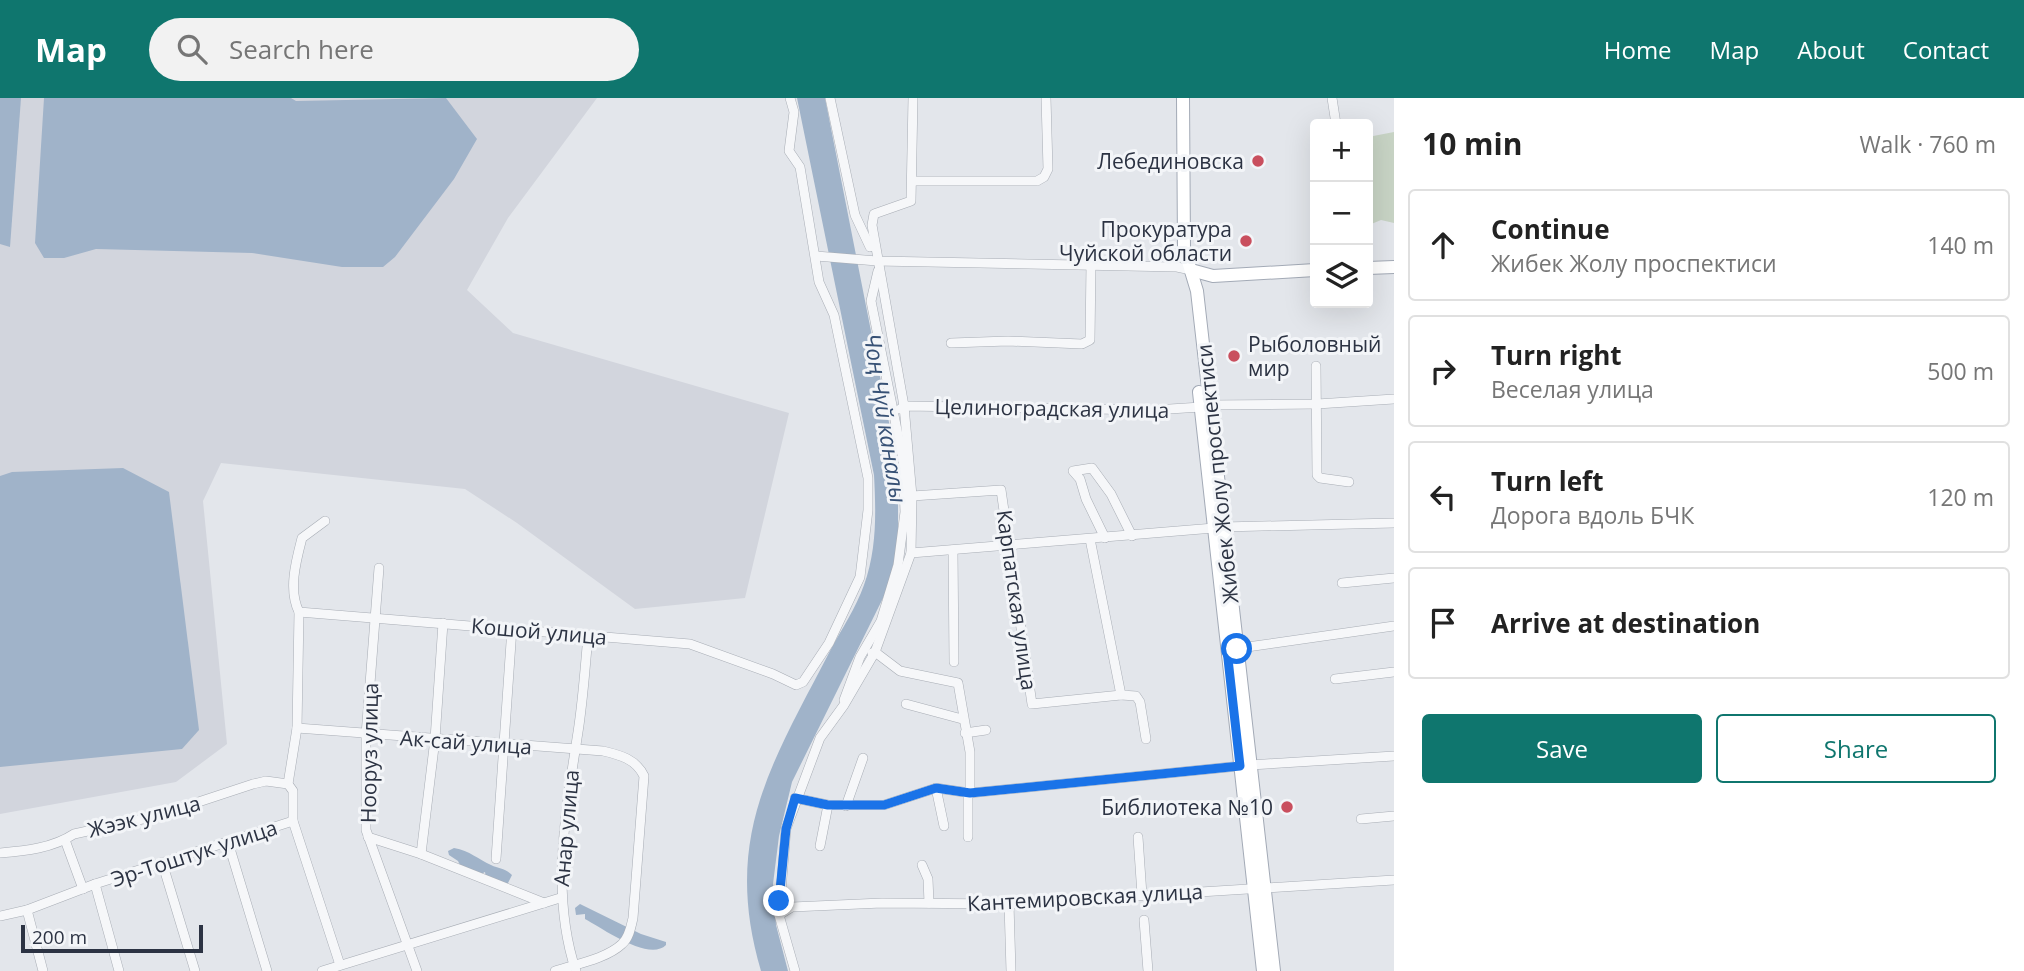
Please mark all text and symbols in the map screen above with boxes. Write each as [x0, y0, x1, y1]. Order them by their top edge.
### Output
search box [149, 18, 639, 81]
text: Map [35, 27, 107, 72]
icon: search [173, 30, 211, 68]
text: Search here [229, 31, 374, 67]
text: Home [1604, 33, 1672, 66]
text: Map [1710, 33, 1759, 66]
text: About [1797, 33, 1865, 66]
text: Contact [1903, 33, 1989, 66]
map controls [1310, 119, 1373, 308]
button: + [1310, 119, 1373, 182]
text: 10 min [1422, 123, 1522, 164]
text: Walk · 760 m [1859, 128, 1996, 160]
place label: Лебединовска [1097, 147, 1244, 175]
marker: Лебединовска [1250, 153, 1266, 169]
button: − [1310, 182, 1373, 245]
text: Continue [1491, 211, 1610, 247]
place label: Прокуратура Чуйской области [1059, 215, 1232, 267]
icon: ahead [1424, 226, 1462, 264]
text: 140 m [1927, 229, 1994, 261]
marker: Прокуратура Чуйской области [1238, 233, 1254, 249]
button: layers [1310, 245, 1373, 308]
text: Жибек Жолу проспектиси [1491, 247, 1777, 279]
place label: Рыболовный мир [1248, 330, 1381, 382]
water label: Чоң Чүй каналы [857, 331, 915, 505]
text: Turn right [1491, 337, 1622, 373]
street label: Жибек Жолу проспектиси [1189, 343, 1245, 605]
marker: Рыболовный мир [1226, 348, 1242, 364]
icon: right [1424, 352, 1462, 390]
text: 500 m [1927, 355, 1994, 387]
text: Веселая улица [1491, 373, 1654, 405]
street label: Целиноградская улица [934, 392, 1170, 424]
text: Turn left [1491, 463, 1603, 499]
icon: left [1424, 478, 1462, 516]
text: 120 m [1927, 481, 1994, 513]
text: Дорога вдоль БЧК [1491, 499, 1694, 531]
street label: Карпатская улица [990, 508, 1044, 692]
icon: arrive [1424, 604, 1462, 642]
text: Arrive at destination [1491, 605, 1760, 641]
street label: Кошой улица [470, 611, 608, 651]
route start [1221, 633, 1252, 664]
street label: Нооруз улица [354, 683, 384, 823]
button: Save [1422, 714, 1702, 783]
button: Share [1716, 714, 1996, 783]
street label: Ак-сай улица [399, 723, 533, 761]
street label: Анар улица [547, 768, 585, 888]
street label: Жээк улица [85, 788, 203, 844]
place label: Библиотека №10 [1101, 793, 1273, 821]
marker: Библиотека №10 [1279, 799, 1295, 815]
street label: Эр-Тоштук улица [107, 813, 281, 893]
street label: Кантемировская улица [966, 877, 1204, 917]
route end [763, 885, 794, 916]
scale bar [21, 922, 203, 954]
text: 200 m [32, 924, 87, 950]

